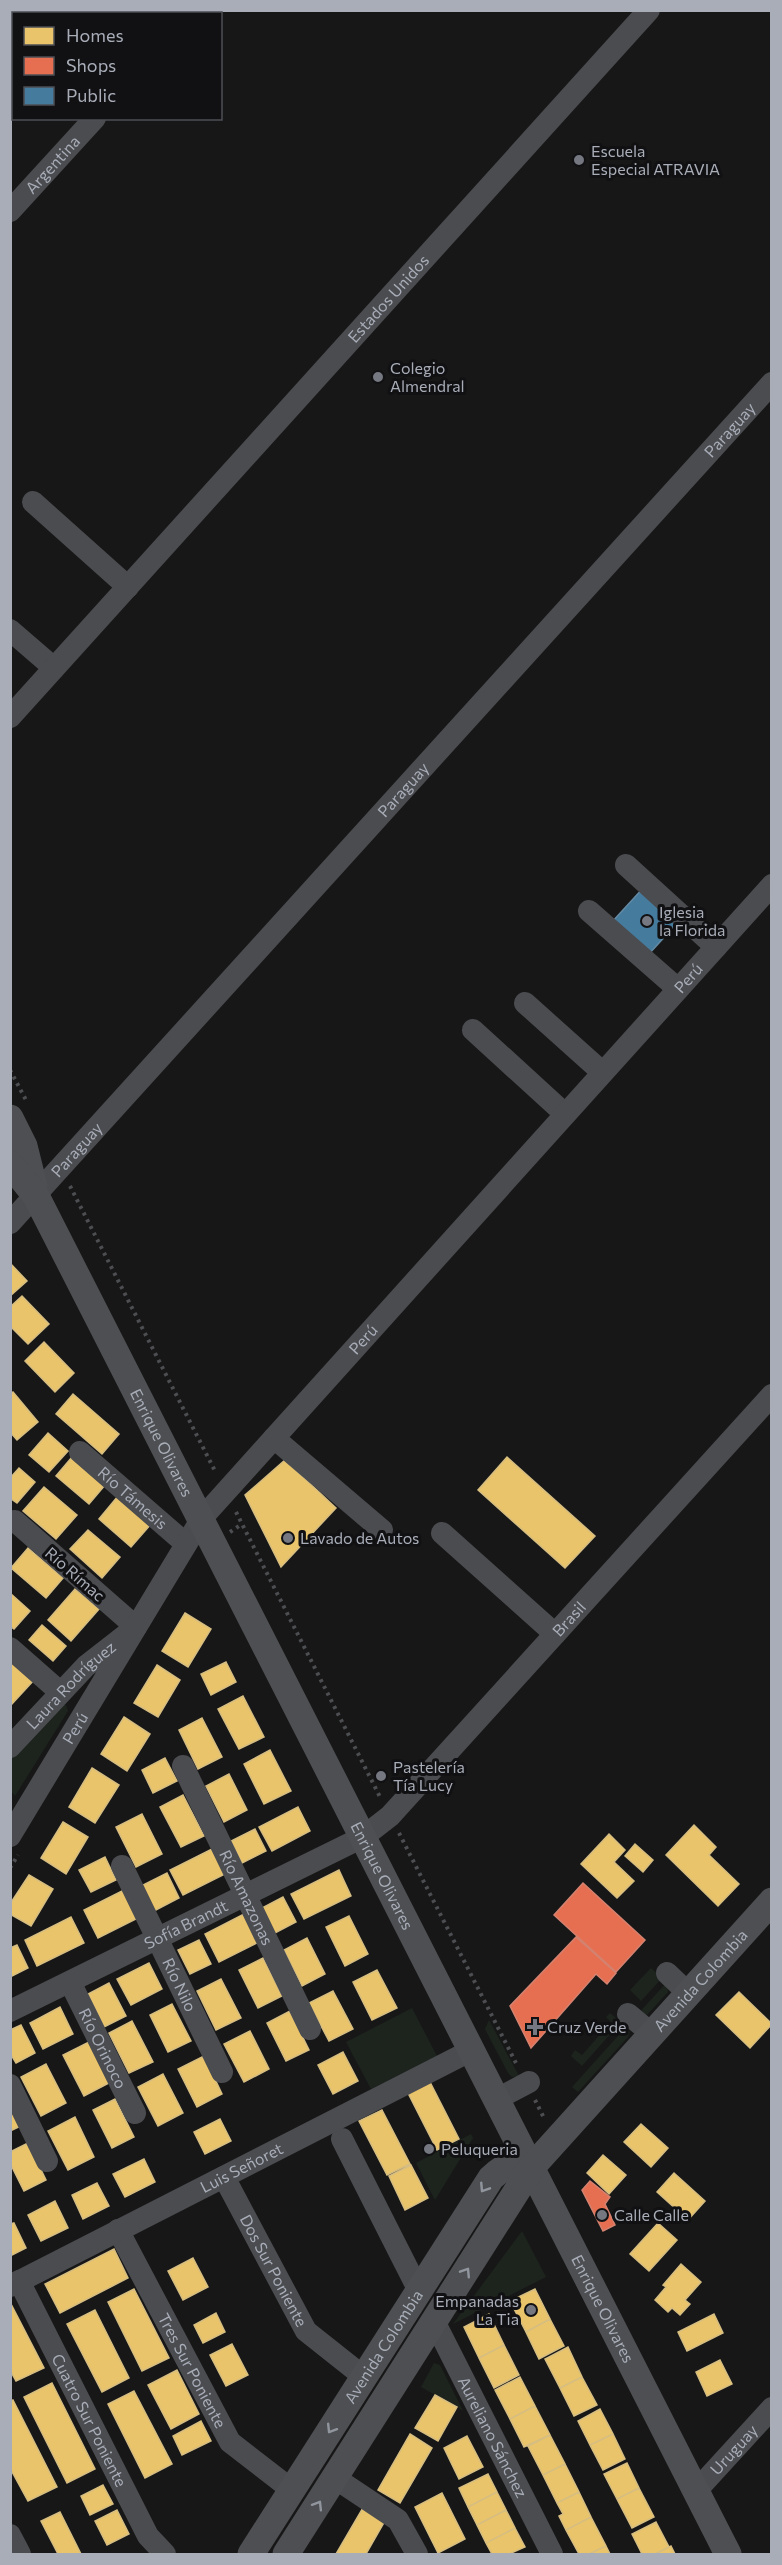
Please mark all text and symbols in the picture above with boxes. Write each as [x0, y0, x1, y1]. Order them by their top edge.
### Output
legend [12, 12, 222, 120]
text: Homes [66, 24, 124, 46]
text: Shops [66, 54, 116, 76]
text: Public [66, 84, 116, 106]
street label: Argentina [21, 131, 83, 197]
place label: Escuela Especial ATRAVIA [591, 141, 720, 178]
marker: Escuela Especial ATRAVIA [572, 153, 586, 167]
street label: Estados Unidos [343, 250, 432, 346]
place label: Colegio Almendral [390, 358, 465, 395]
marker: Colegio Almendral [371, 370, 385, 384]
street label: Paraguay [700, 398, 759, 461]
street label: Paraguay [373, 758, 432, 821]
place label: Iglesia la Florida [659, 902, 725, 939]
marker: Iglesia la Florida [640, 914, 654, 928]
street label: Perú [670, 959, 706, 997]
street label: Paraguay [47, 1118, 106, 1181]
street label: Perú [344, 1320, 381, 1358]
street label: Enrique Olivares [127, 1385, 197, 1500]
street label: Río Támesis [95, 1462, 172, 1533]
place label: Lavado de Autos [300, 1528, 419, 1547]
marker: Lavado de Autos [281, 1531, 295, 1545]
street label: Río Rímac [42, 1543, 109, 1605]
street label: Brasil [548, 1597, 589, 1640]
street label: Laura Rodríguez [22, 1637, 119, 1733]
street label: Perú [58, 1709, 92, 1747]
place label: Pastelería Tía Lucy [393, 1757, 465, 1794]
marker: Pastelería Tía Lucy [374, 1769, 388, 1783]
street label: Enrique Olivares [347, 1818, 418, 1933]
street label: Río Amazonas [216, 1847, 278, 1948]
street label: Sofía Brandt [141, 1895, 231, 1952]
street label: Avenida Colombia [649, 1925, 751, 2035]
street label: Río Nilo [159, 1955, 201, 2014]
street label: Río Orinoco [75, 2005, 131, 2091]
place label: Cruz Verde [547, 2017, 626, 2036]
marker: Cruz Verde [528, 2020, 542, 2034]
street label: Luis Señoret [197, 2138, 286, 2196]
place label: Peluqueria [441, 2139, 518, 2158]
marker: Peluqueria [422, 2142, 436, 2156]
one-way arrow [480, 2182, 491, 2193]
place label: Calle Calle [614, 2205, 689, 2224]
marker: Calle Calle [595, 2208, 609, 2222]
street label: Dos Sur Poniente [237, 2211, 312, 2330]
street label: Enrique Olivares [568, 2251, 639, 2366]
one-way arrow [458, 2268, 470, 2278]
street label: Avenida Colombia [340, 2286, 426, 2407]
place label: Empanadas La Tia [435, 2291, 519, 2328]
marker: Empanadas La Tia [524, 2303, 538, 2317]
street label: Tres Sur Poniente [155, 2310, 231, 2431]
street label: Cuatro Sur Poniente [48, 2350, 131, 2490]
street label: Aureliano Sánchez [455, 2373, 532, 2500]
street label: Uruguay [706, 2420, 761, 2478]
one-way arrow [327, 2422, 338, 2433]
one-way arrow [310, 2501, 322, 2511]

